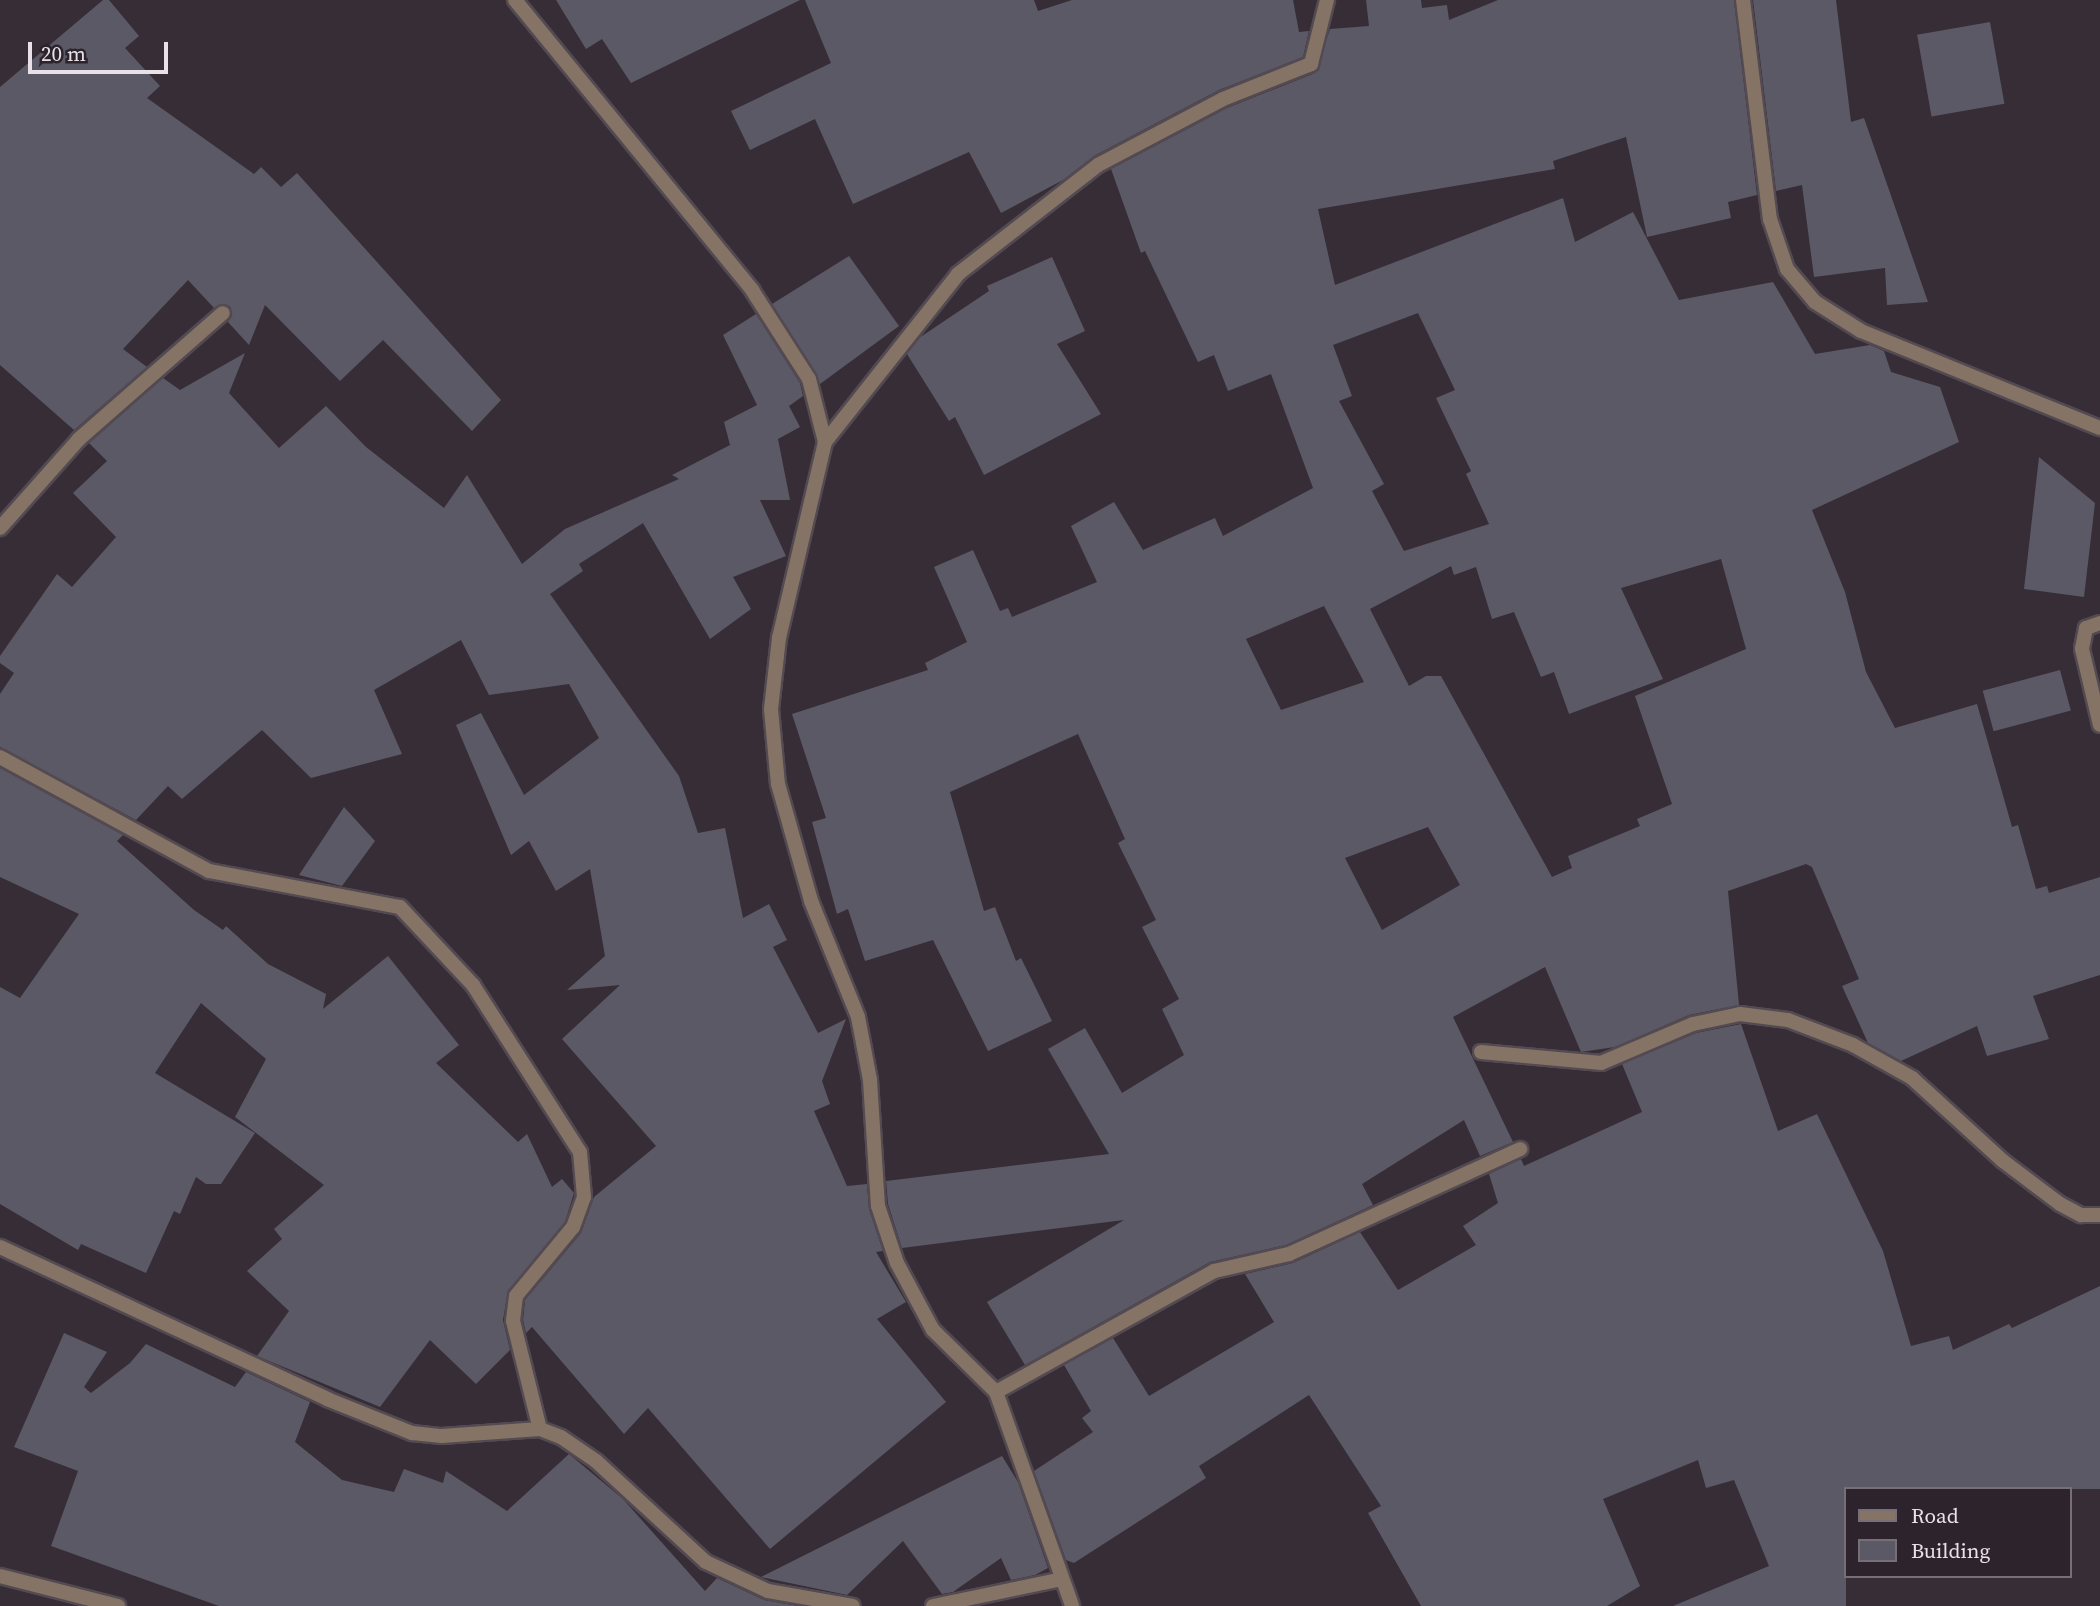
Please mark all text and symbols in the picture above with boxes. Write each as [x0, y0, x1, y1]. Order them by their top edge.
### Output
scale bar [32, 28, 172, 72]
text: 20 m [41, 39, 86, 68]
legend [1844, 1487, 2072, 1578]
text: Road [1911, 1501, 1959, 1530]
text: Building [1911, 1536, 1990, 1565]

